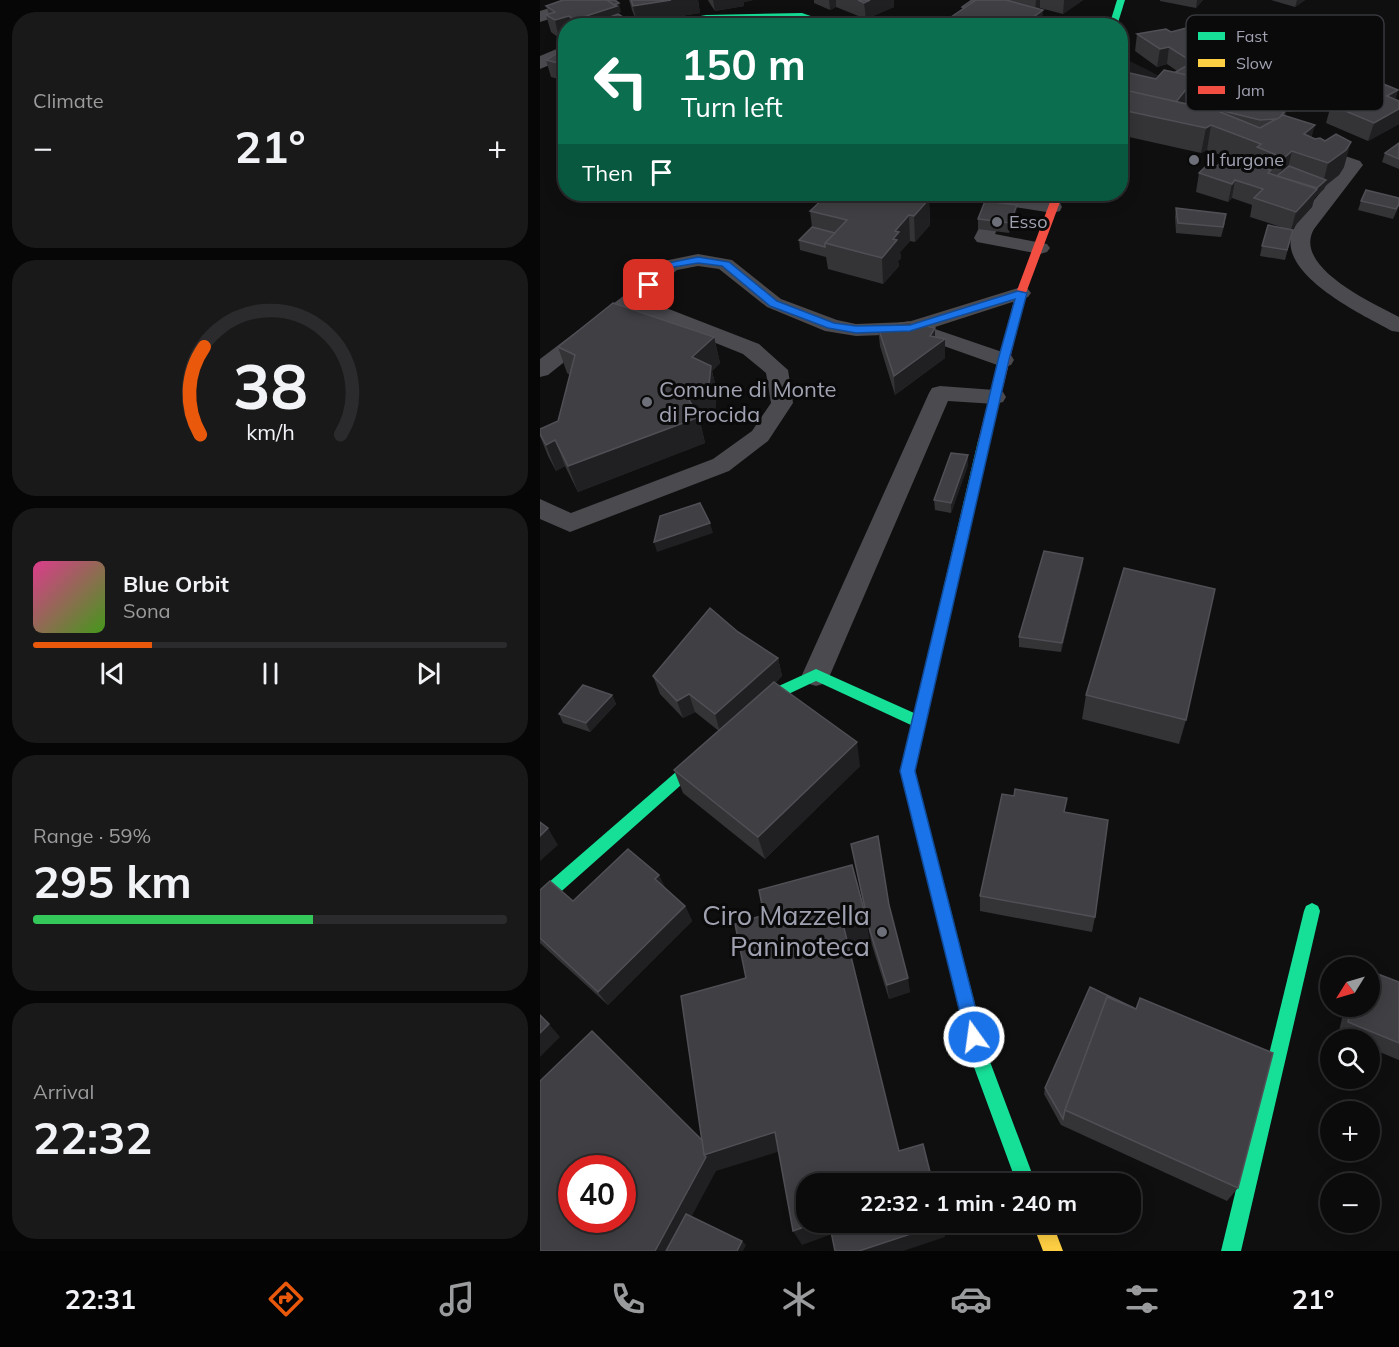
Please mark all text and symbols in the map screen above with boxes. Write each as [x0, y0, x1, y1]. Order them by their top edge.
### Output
legend [1186, 15, 1384, 111]
text: Fast [1236, 26, 1268, 46]
text: 150 m [681, 38, 806, 91]
icon: left [582, 42, 660, 120]
text: Slow [1236, 53, 1273, 73]
text: Jam [1236, 80, 1265, 100]
text: Climate [33, 88, 104, 113]
text: Turn left [681, 90, 783, 124]
text: 21° [234, 118, 306, 174]
text: − [33, 126, 53, 167]
text: + [487, 126, 507, 167]
place label: Il furgone [1206, 148, 1284, 171]
marker: Il furgone [1187, 153, 1201, 167]
icon: arrive [645, 156, 678, 189]
text: Then [582, 159, 633, 187]
place label: Esso [1009, 210, 1048, 233]
marker: Esso [990, 215, 1004, 229]
pin [623, 259, 674, 310]
icon: arrive [632, 268, 665, 301]
text: 38 [233, 346, 307, 425]
place label: Comune di Monte di Procida [659, 375, 837, 428]
marker: Comune di Monte di Procida [640, 395, 654, 409]
text: km/h [246, 418, 294, 445]
text: Blue Orbit [123, 570, 229, 598]
text: Sona [123, 598, 171, 623]
icon: previous [96, 657, 129, 690]
icon: pause [254, 657, 287, 690]
icon: next [412, 657, 445, 690]
text: Range · 59% [33, 823, 151, 848]
text: 295 km [33, 853, 192, 909]
place label: Ciro Mazzella Paninoteca [702, 898, 870, 963]
marker: Ciro Mazzella Paninoteca [875, 925, 889, 939]
north arrow [1320, 957, 1380, 1017]
map controls [1320, 957, 1380, 1233]
position arrow [942, 1005, 1006, 1069]
button: search [1320, 1029, 1380, 1089]
text: Arrival [33, 1079, 94, 1104]
button: + [1320, 1101, 1380, 1161]
text: 22:32 [33, 1109, 152, 1165]
speed limit sign: 40 [558, 1155, 636, 1233]
button: − [1320, 1173, 1380, 1233]
text: 22:32 · 1 min · 240 m [860, 1189, 1077, 1217]
icon: directions [265, 1278, 307, 1320]
icon: music [436, 1278, 478, 1320]
icon: phone [607, 1278, 649, 1320]
icon: climate [778, 1278, 820, 1320]
icon: car [950, 1278, 992, 1320]
icon: filters [1121, 1278, 1163, 1320]
text: 22:31 [65, 1282, 136, 1316]
text: 21° [1292, 1282, 1334, 1316]

